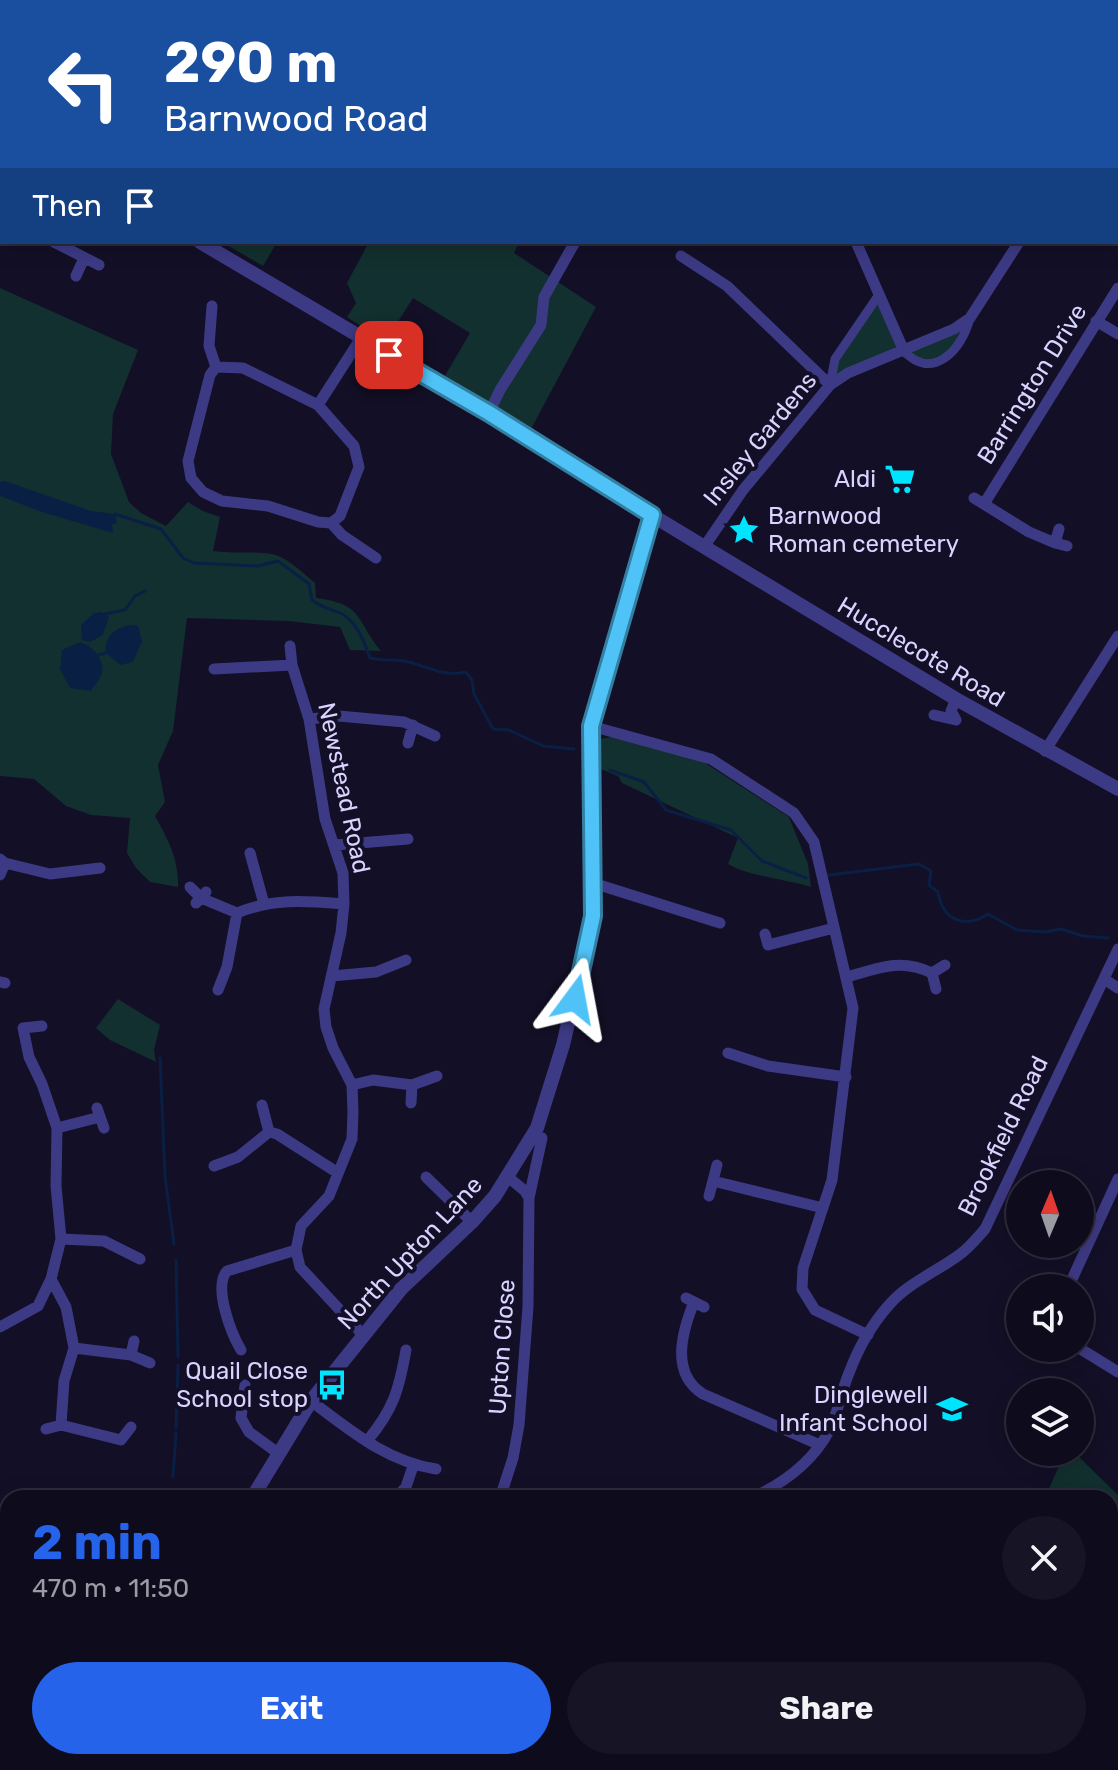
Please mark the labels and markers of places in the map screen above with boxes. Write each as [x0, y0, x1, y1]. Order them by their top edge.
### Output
pin [355, 321, 423, 389]
supermarket icon: Aldi [883, 462, 917, 496]
place label: Aldi [834, 465, 876, 493]
place label: Barnwood Roman cemetery [768, 502, 959, 558]
place icon: Barnwood Roman cemetery [727, 513, 761, 547]
place label: Quail Close School stop [176, 1357, 308, 1413]
bus stop icon: Quail Close School stop [315, 1368, 349, 1402]
place label: Dinglewell Infant School [779, 1381, 928, 1437]
school or university icon: Dinglewell Infant School [935, 1392, 969, 1426]

